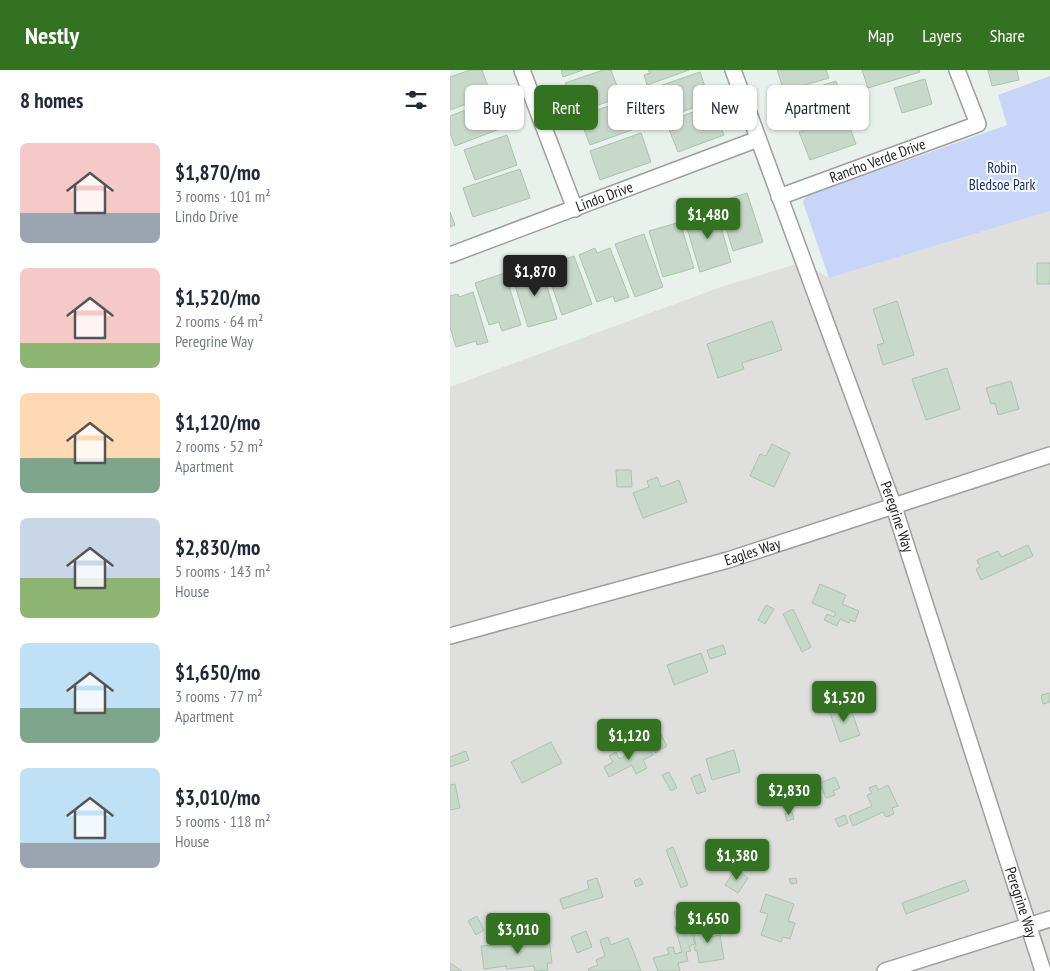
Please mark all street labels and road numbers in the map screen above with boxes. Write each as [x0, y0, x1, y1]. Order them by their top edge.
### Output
street label: Rancho Verde Drive [827, 134, 928, 187]
street label: Lindo Drive [573, 177, 635, 216]
street label: Peregrine Way [876, 479, 918, 555]
street label: Eagles Way [722, 533, 783, 570]
street label: Peregrine Way [1001, 864, 1042, 941]

